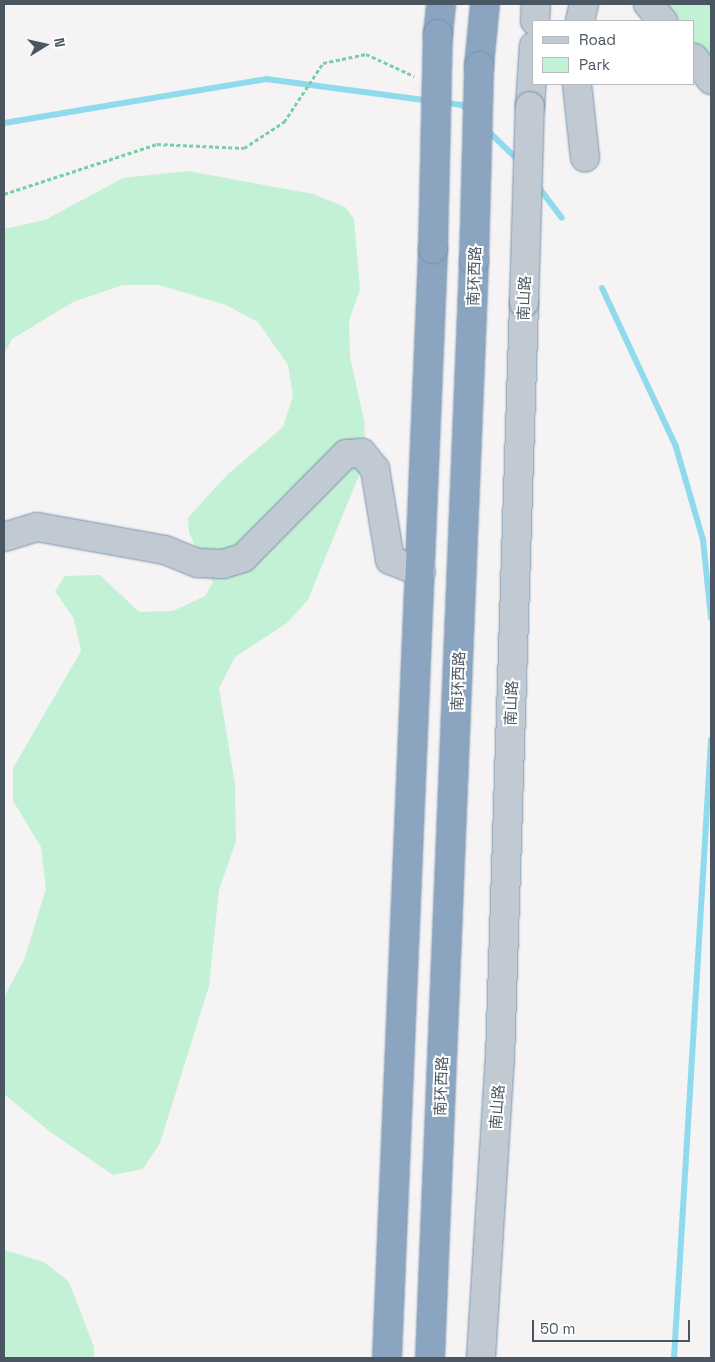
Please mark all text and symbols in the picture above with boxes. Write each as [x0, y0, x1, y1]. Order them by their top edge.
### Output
north arrow [20, 20, 70, 70]
legend [532, 20, 695, 85]
text: Road [579, 30, 616, 49]
text: N [50, 36, 69, 49]
text: Park [579, 55, 610, 74]
street label: 南环西路 [464, 246, 484, 306]
street label: 南山路 [514, 275, 534, 321]
street label: 南环西路 [448, 651, 468, 711]
street label: 南山路 [501, 680, 521, 726]
street label: 南环西路 [431, 1056, 451, 1116]
street label: 南山路 [486, 1084, 508, 1130]
scale bar [535, 1310, 692, 1342]
text: 50 m [540, 1319, 575, 1338]

